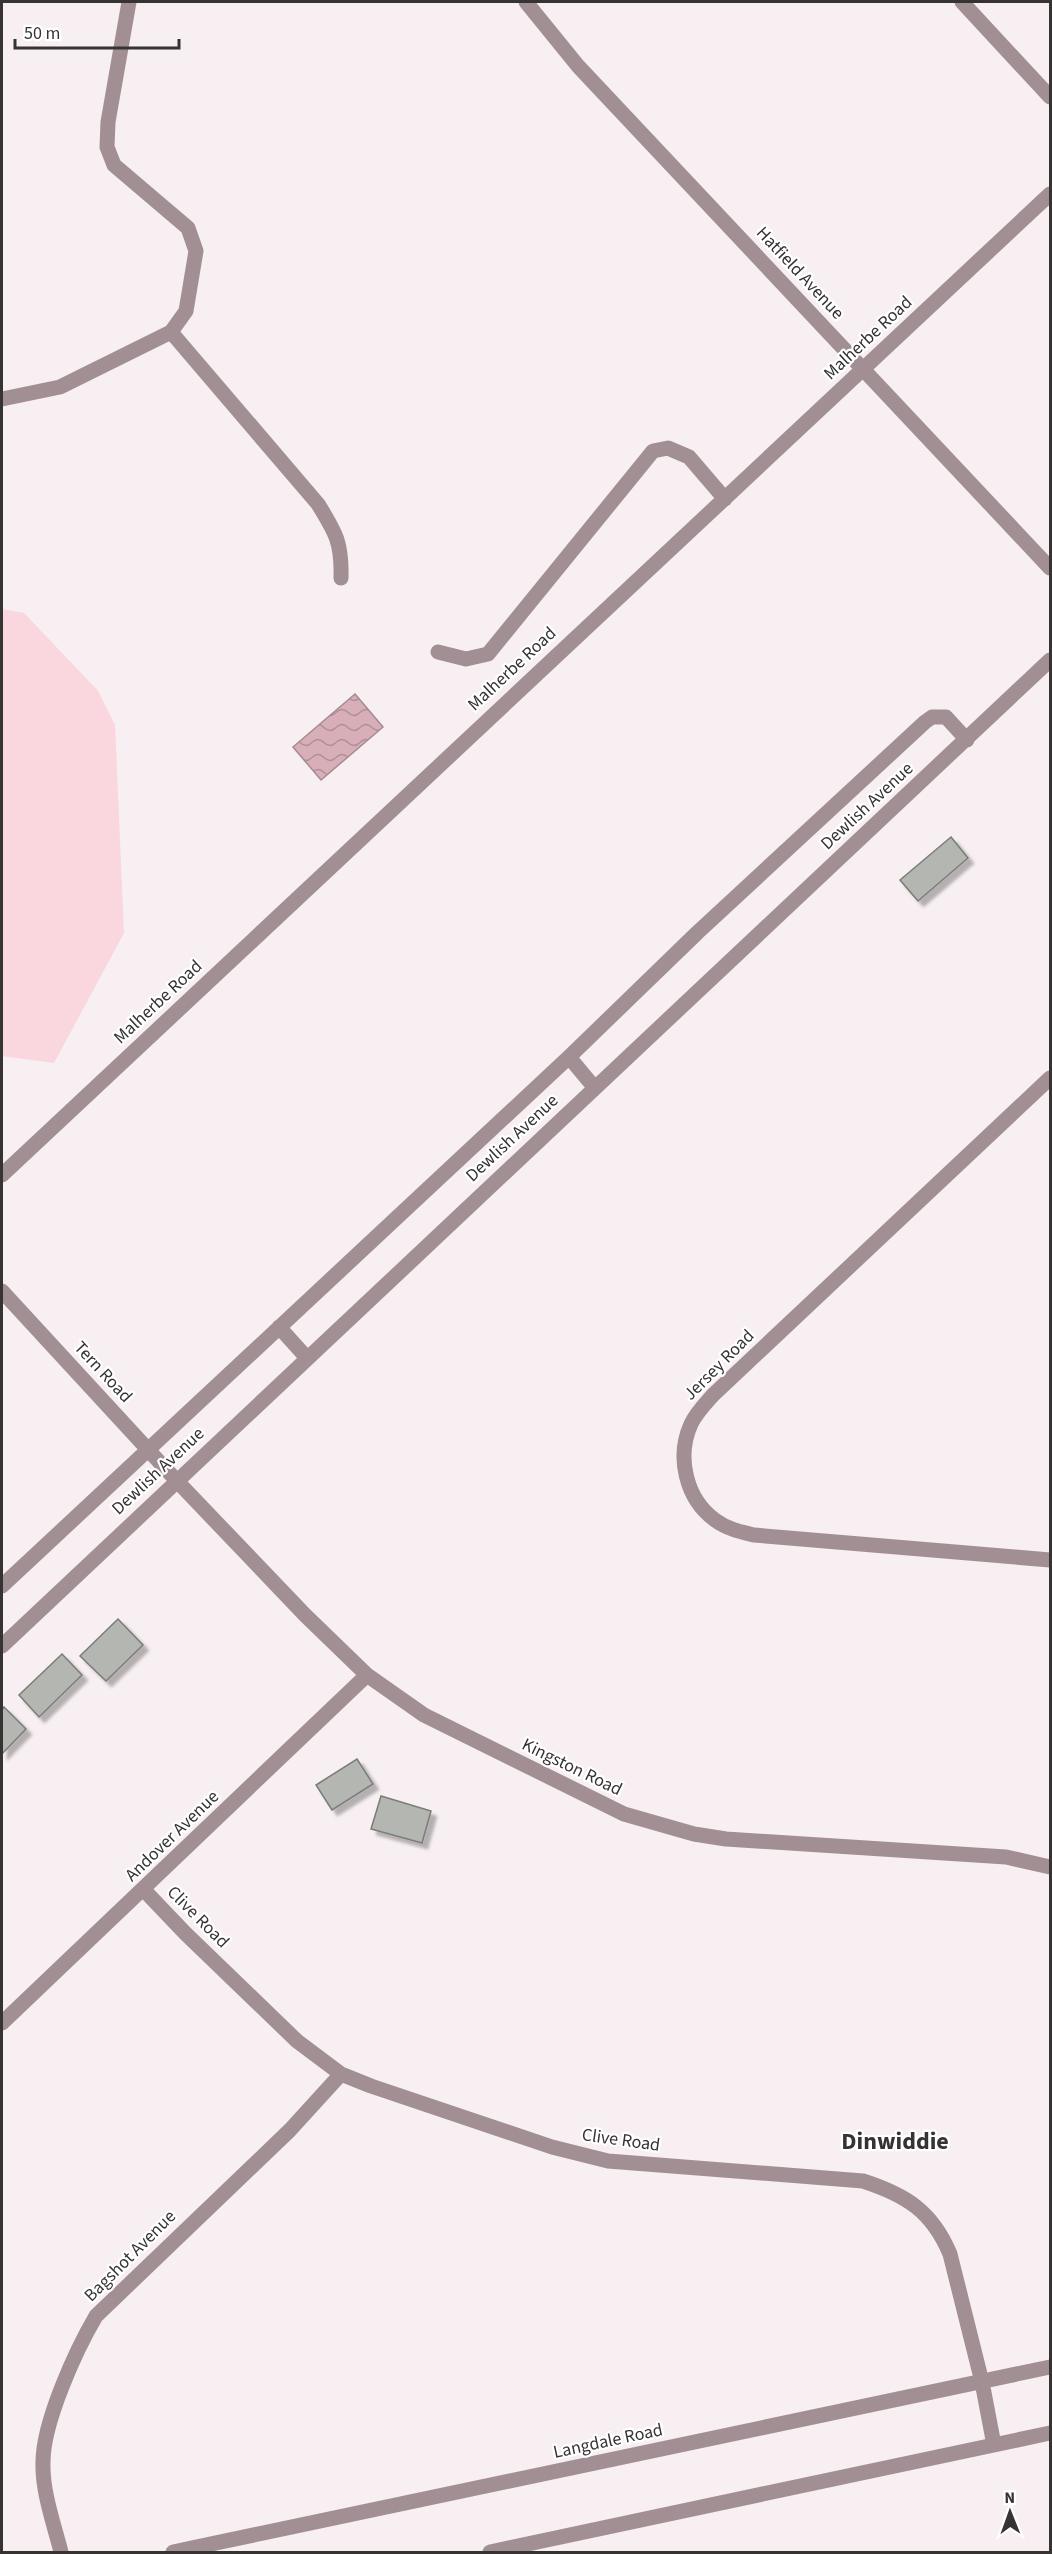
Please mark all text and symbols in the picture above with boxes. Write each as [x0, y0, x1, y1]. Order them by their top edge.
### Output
scale bar [15, 12, 178, 50]
text: 50 m [24, 21, 60, 46]
street label: Hatfield Avenue [750, 221, 850, 325]
street label: Malherbe Road [818, 290, 918, 386]
street label: Malherbe Road [462, 621, 562, 717]
street label: Dewlish Avenue [815, 756, 919, 856]
street label: Malherbe Road [108, 954, 208, 1050]
street label: Dewlish Avenue [460, 1088, 564, 1188]
street label: Jersey Road [678, 1324, 760, 1406]
street label: Tern Road [68, 1336, 138, 1408]
street label: Dewlish Avenue [106, 1421, 210, 1521]
street label: Kingston Road [518, 1732, 626, 1802]
street label: Andover Avenue [119, 1785, 225, 1887]
street label: Clive Road [161, 1880, 235, 1954]
street label: Clive Road [580, 2122, 662, 2158]
district label: Dinwiddie [841, 2124, 949, 2159]
street label: Bagshot Avenue [78, 2204, 182, 2308]
street label: Langdale Road [551, 2417, 665, 2465]
north arrow [980, 2482, 1040, 2542]
text: N [1004, 2487, 1015, 2509]

